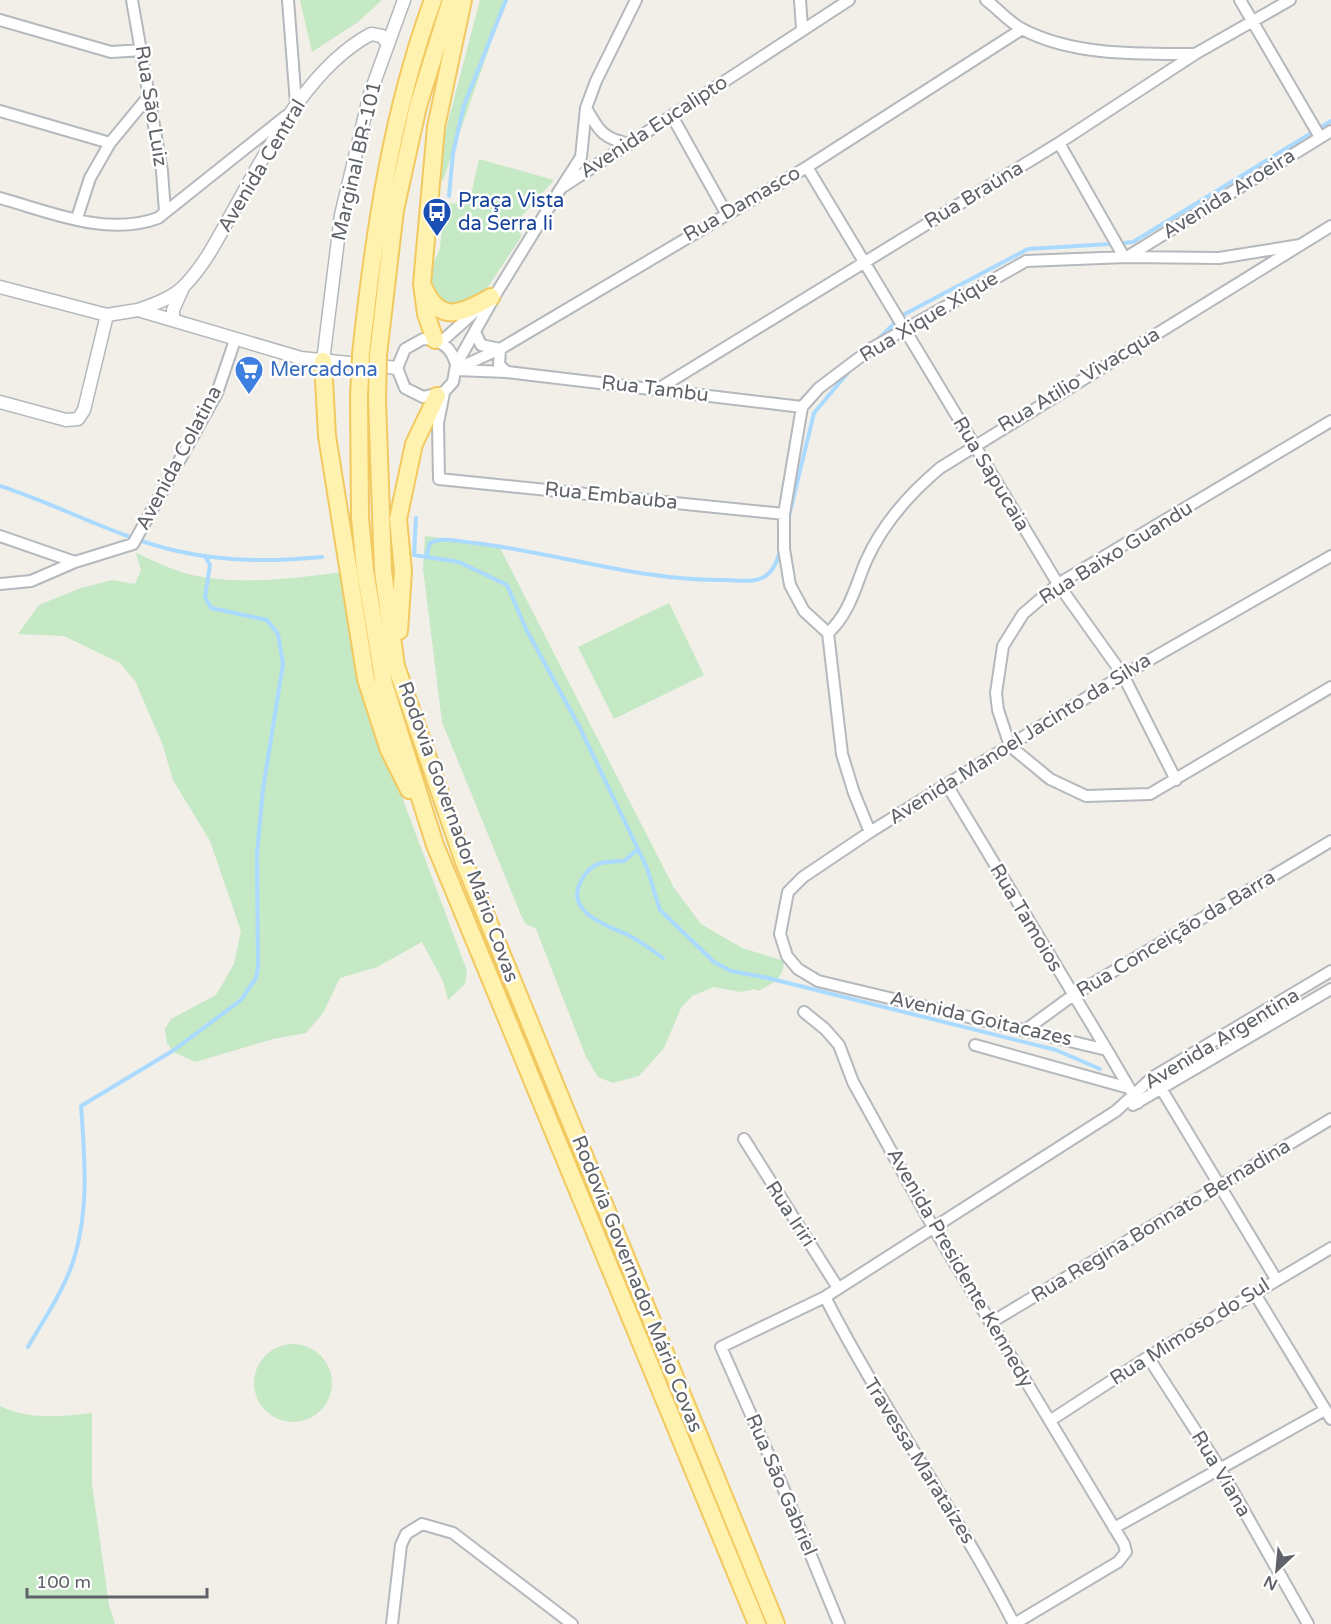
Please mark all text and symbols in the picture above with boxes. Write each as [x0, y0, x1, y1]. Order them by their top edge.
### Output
street label: Rua São Luiz [130, 44, 172, 168]
street label: Avenida Eucalipto [576, 70, 732, 184]
street label: Marginal BR-101 [327, 79, 387, 243]
street label: Avenida Central [213, 95, 311, 237]
street label: Avenida Aroeira [1158, 144, 1300, 244]
street label: Rua Braúna [920, 156, 1028, 234]
street label: Rua Damasco [679, 161, 805, 247]
place label: Praça Vista da Serra Ii [458, 189, 564, 236]
bus stop icon: Praça Vista da Serra Ii [421, 196, 453, 238]
street label: Rua Xique Xique [855, 266, 1003, 368]
street label: Rua Atilio Vivacqua [994, 322, 1164, 438]
supermarket icon: Mercadona [233, 354, 265, 396]
place label: Mercadona [270, 358, 378, 382]
street label: Rua Tambu [600, 371, 710, 407]
street label: Avenida Colatina [131, 382, 227, 534]
street label: Rua Sapucaia [947, 412, 1035, 536]
street label: Rua Embauba [543, 477, 679, 515]
street label: Rua Baixo Guandu [1035, 496, 1197, 610]
street label: Avenida Manoel Jacinto da Silva [885, 648, 1155, 830]
street label: Rodovia Governador Mário Covas [392, 678, 524, 986]
street label: Rua Tamoios [984, 860, 1068, 976]
street label: Rua Conceição da Barra [1072, 865, 1280, 1003]
street label: Avenida Argentina [1140, 983, 1304, 1095]
street label: Avenida Goitacazes [888, 986, 1074, 1052]
street label: Rodovia Governador Mário Covas [566, 1132, 708, 1436]
street label: Rua Regina Bonnato Bernadina [1027, 1134, 1295, 1308]
street label: Avenida Presidente Kennedy [882, 1144, 1039, 1392]
street label: Rua Iriri [760, 1177, 820, 1251]
street label: Rua Mimoso do Sul [1106, 1273, 1274, 1391]
street label: Travessa Marataízes [858, 1374, 980, 1548]
street label: Rua São Gabriel [740, 1410, 822, 1560]
street label: Rua Viana [1186, 1427, 1256, 1521]
north arrow [1247, 1540, 1307, 1600]
scale bar [27, 1561, 207, 1599]
text: 100 m [36, 1571, 91, 1593]
text: N [1261, 1571, 1281, 1594]

